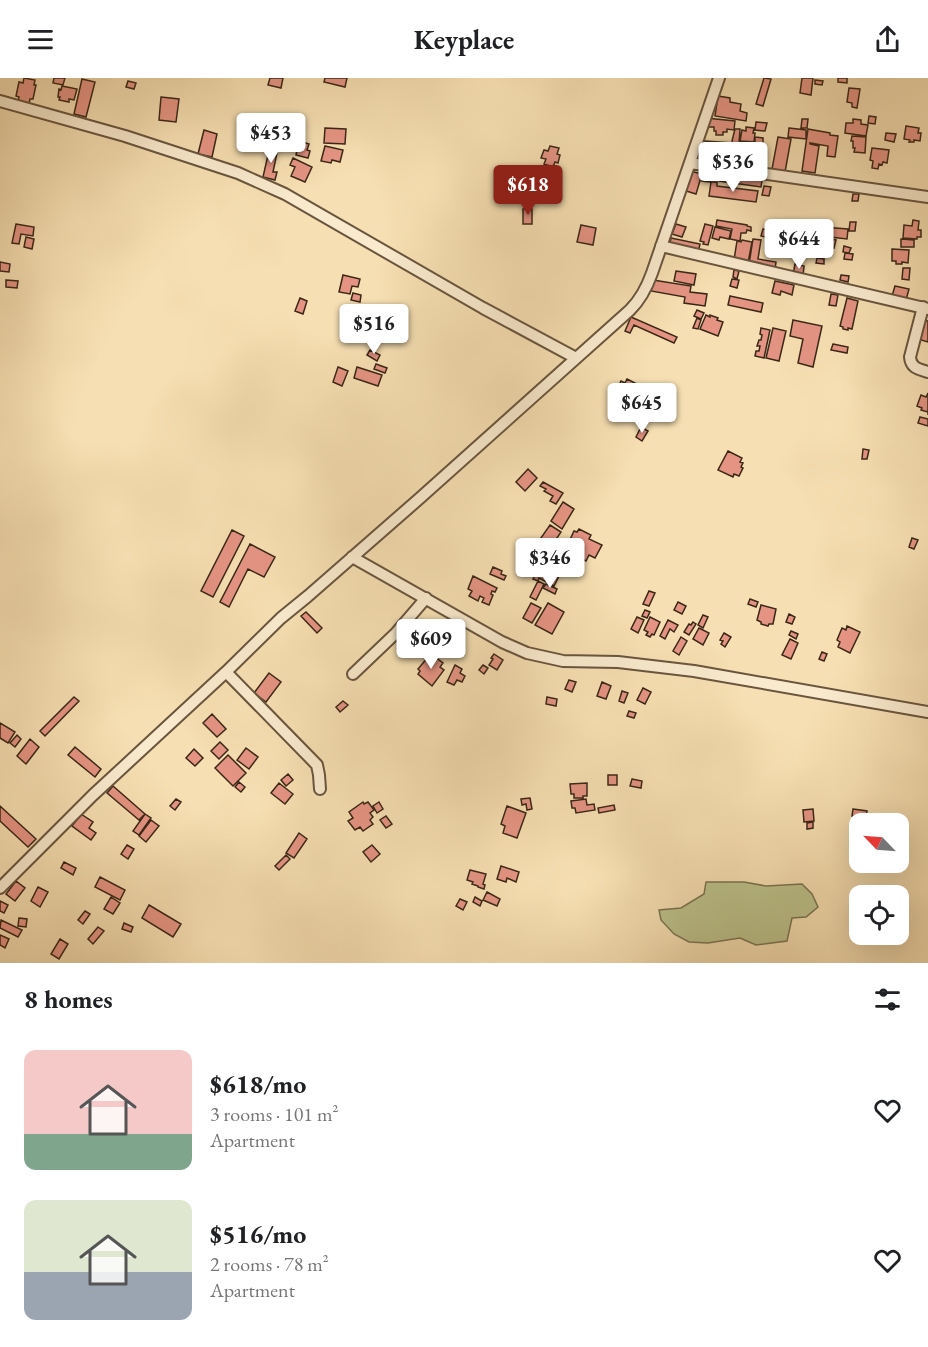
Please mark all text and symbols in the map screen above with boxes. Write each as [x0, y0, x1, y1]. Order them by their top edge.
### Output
text: Keyplace [414, 22, 514, 57]
icon: menu [24, 23, 57, 56]
icon: share [871, 23, 904, 56]
pin: $453 [235, 113, 307, 164]
text: $453 [251, 119, 291, 145]
pin: $536 [697, 142, 769, 193]
text: $536 [713, 148, 753, 174]
pin: $618 [492, 165, 564, 216]
text: $618 [508, 171, 548, 197]
pin: $644 [763, 219, 835, 270]
text: $644 [779, 225, 819, 251]
pin: $516 [338, 304, 410, 355]
text: $516 [354, 310, 394, 336]
pin: $645 [606, 383, 678, 434]
text: $645 [622, 389, 662, 415]
pin: $346 [514, 538, 586, 589]
text: $346 [530, 544, 570, 570]
pin: $609 [395, 619, 467, 670]
text: $609 [411, 625, 451, 651]
north arrow [849, 813, 909, 873]
map controls [849, 813, 909, 945]
button: locate [849, 885, 909, 945]
text: 8 homes [24, 982, 113, 1016]
icon: filters [871, 983, 904, 1016]
text: $618/mo [210, 1067, 306, 1101]
icon: home [72, 1074, 144, 1146]
icon: heart [871, 1094, 904, 1127]
text: 3 rooms · 101 m² [210, 1101, 338, 1127]
text: Apartment [210, 1127, 295, 1153]
text: $516/mo [210, 1217, 306, 1251]
icon: home [72, 1224, 144, 1296]
icon: heart [871, 1244, 904, 1277]
text: 2 rooms · 78 m² [210, 1251, 329, 1277]
text: Apartment [210, 1277, 295, 1303]

